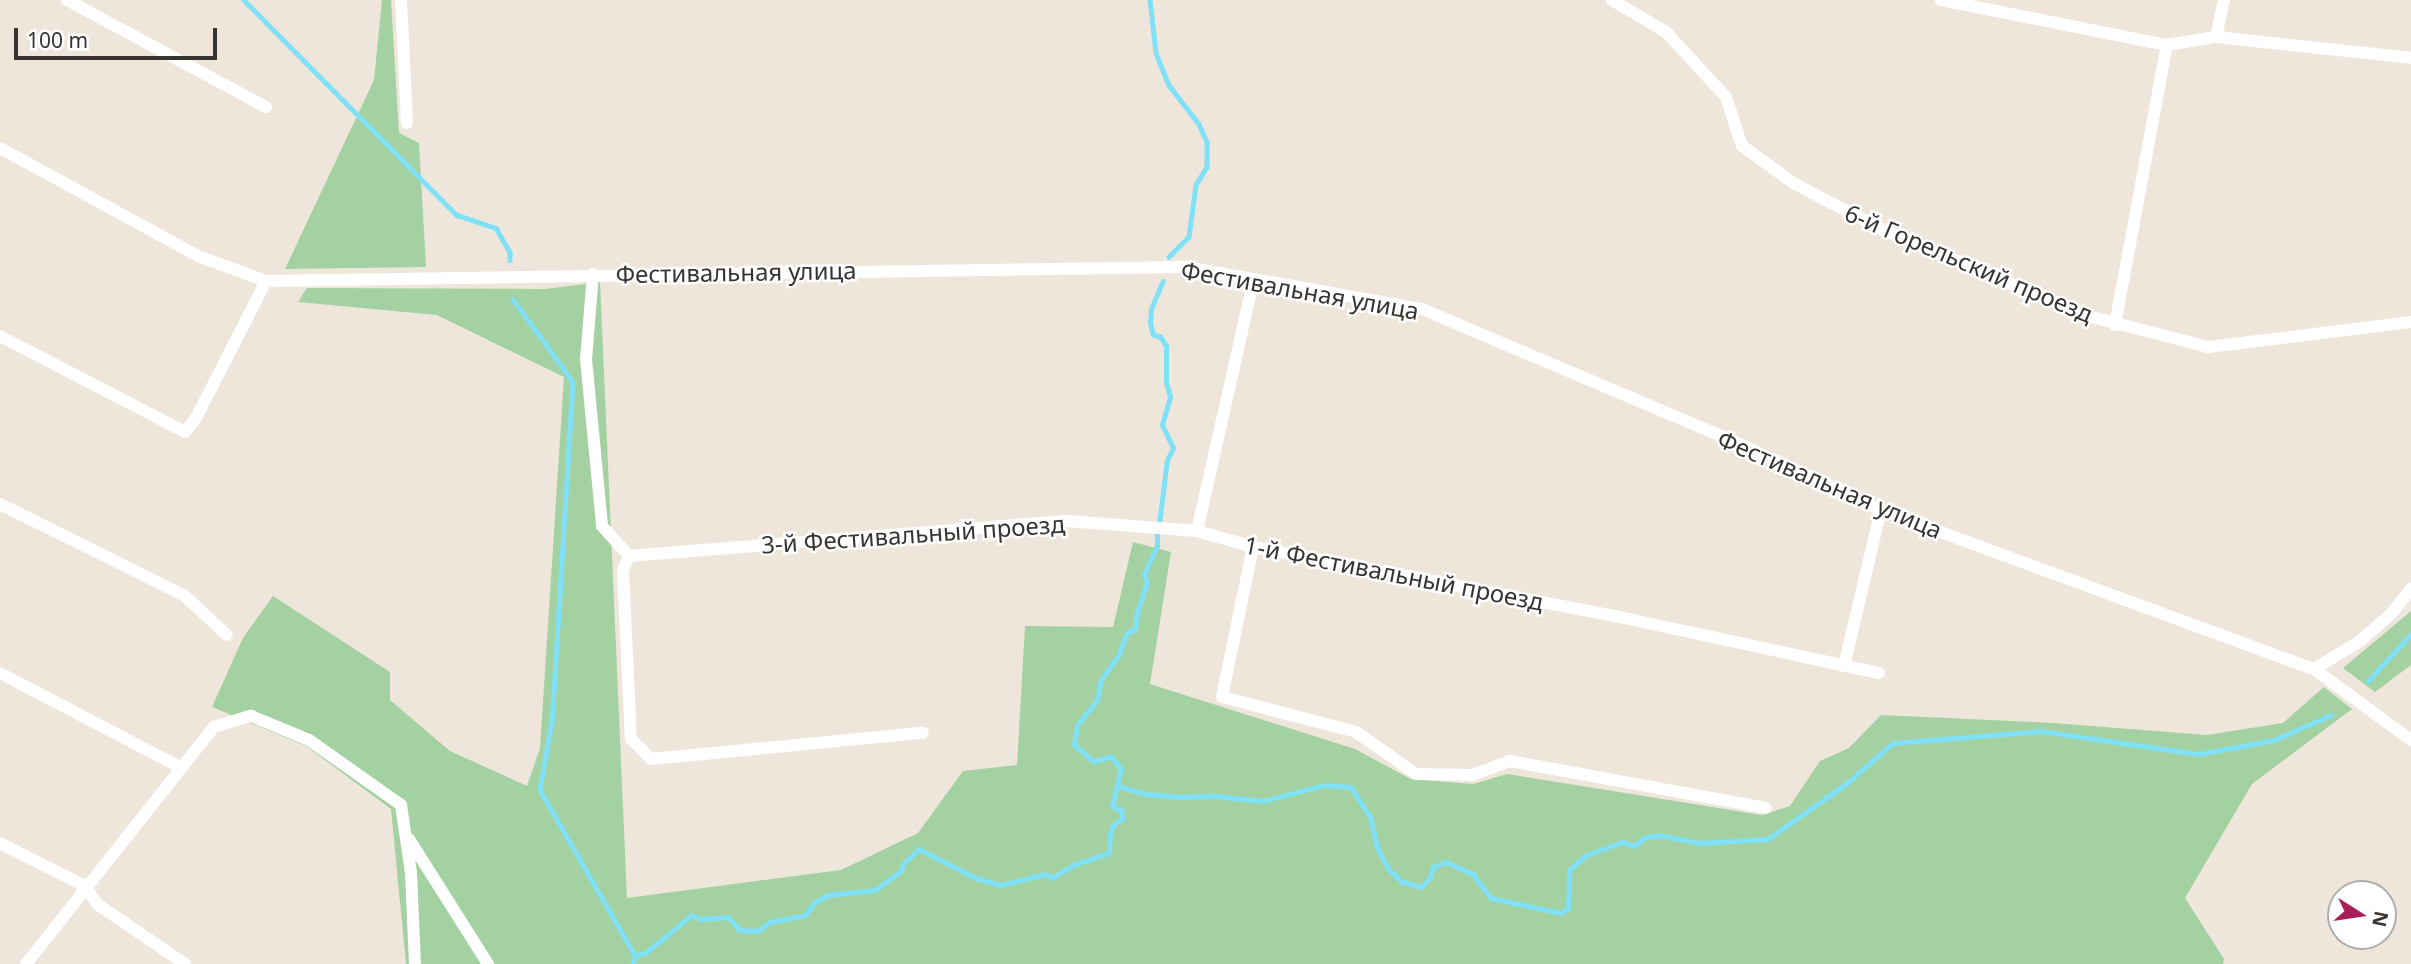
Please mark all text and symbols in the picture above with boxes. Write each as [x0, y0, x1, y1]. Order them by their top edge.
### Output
scale bar [18, 14, 220, 58]
text: 100 m [27, 26, 88, 54]
street label: 6-й Горельский проезд [1841, 198, 2097, 328]
street label: Фестивальная улица [615, 255, 857, 289]
street label: Фестивальная улица [1179, 255, 1421, 325]
street label: Фестивальная улица [1713, 424, 1947, 544]
street label: 3-й Фестивальный проезд [760, 509, 1066, 559]
street label: 1-й Фестивальный проезд [1242, 530, 1546, 616]
north arrow [2327, 880, 2397, 950]
text: N [2366, 909, 2395, 929]

